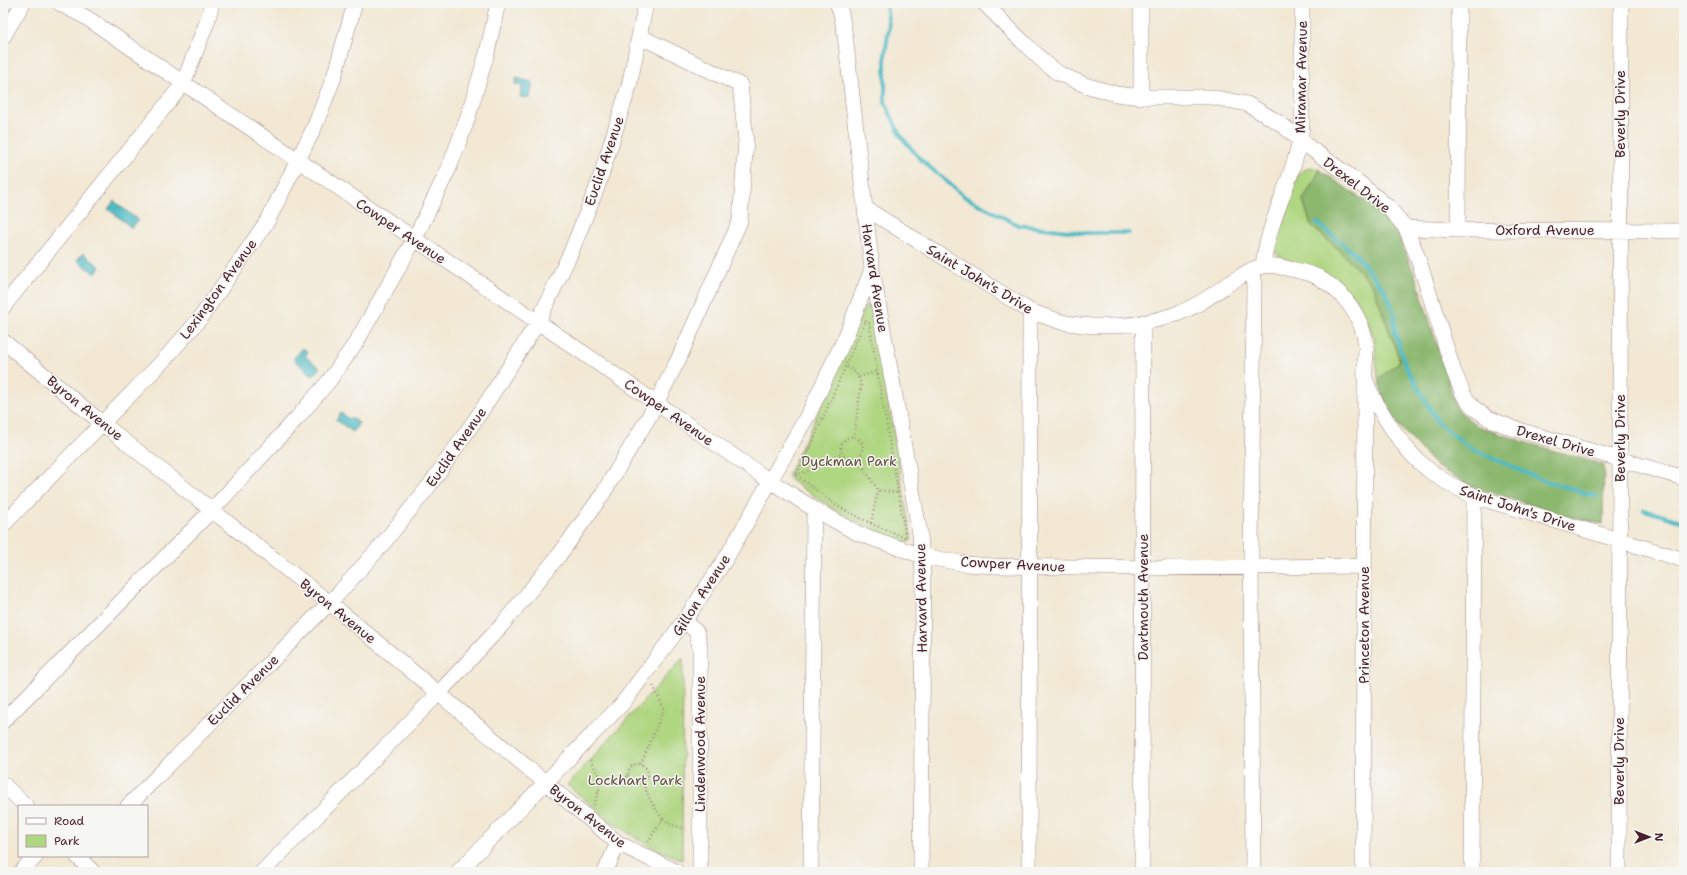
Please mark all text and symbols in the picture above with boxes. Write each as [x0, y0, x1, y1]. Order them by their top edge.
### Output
street label: Miramar Avenue [1291, 20, 1311, 134]
street label: Beverly Drive [1611, 70, 1629, 158]
street label: Euclid Avenue [580, 114, 628, 208]
street label: Drexel Drive [1319, 153, 1395, 217]
street label: Cowper Avenue [352, 194, 450, 268]
street label: Oxford Avenue [1495, 221, 1595, 239]
street label: Harvard Avenue [858, 222, 892, 334]
street label: Lexington Avenue [175, 235, 261, 343]
street label: Saint John's Drive [923, 240, 1037, 318]
street label: Byron Avenue [43, 372, 127, 444]
street label: Cowper Avenue [621, 374, 717, 450]
street label: Beverly Drive [1611, 394, 1629, 482]
street label: Euclid Avenue [422, 403, 490, 491]
street label: Drexel Drive [1514, 421, 1598, 461]
park label: Dyckman Park [801, 452, 897, 470]
street label: Saint John's Drive [1458, 481, 1578, 535]
street label: Dartmouth Avenue [1134, 534, 1152, 660]
street label: Harvard Avenue [911, 543, 931, 653]
street label: Gillon Avenue [668, 551, 734, 639]
street label: Cowper Avenue [960, 552, 1066, 576]
street label: Princeton Avenue [1355, 566, 1373, 684]
street label: Byron Avenue [296, 575, 380, 647]
street label: Euclid Avenue [203, 650, 283, 730]
street label: Lindenwood Avenue [691, 676, 709, 812]
street label: Beverly Drive [1610, 717, 1628, 805]
park label: Lockhart Park [588, 771, 682, 789]
street label: Byron Avenue [546, 780, 630, 852]
legend [18, 805, 148, 857]
text: Road [54, 813, 85, 829]
north arrow [1629, 817, 1669, 857]
text: Park [54, 833, 80, 849]
text: N [1651, 833, 1666, 842]

